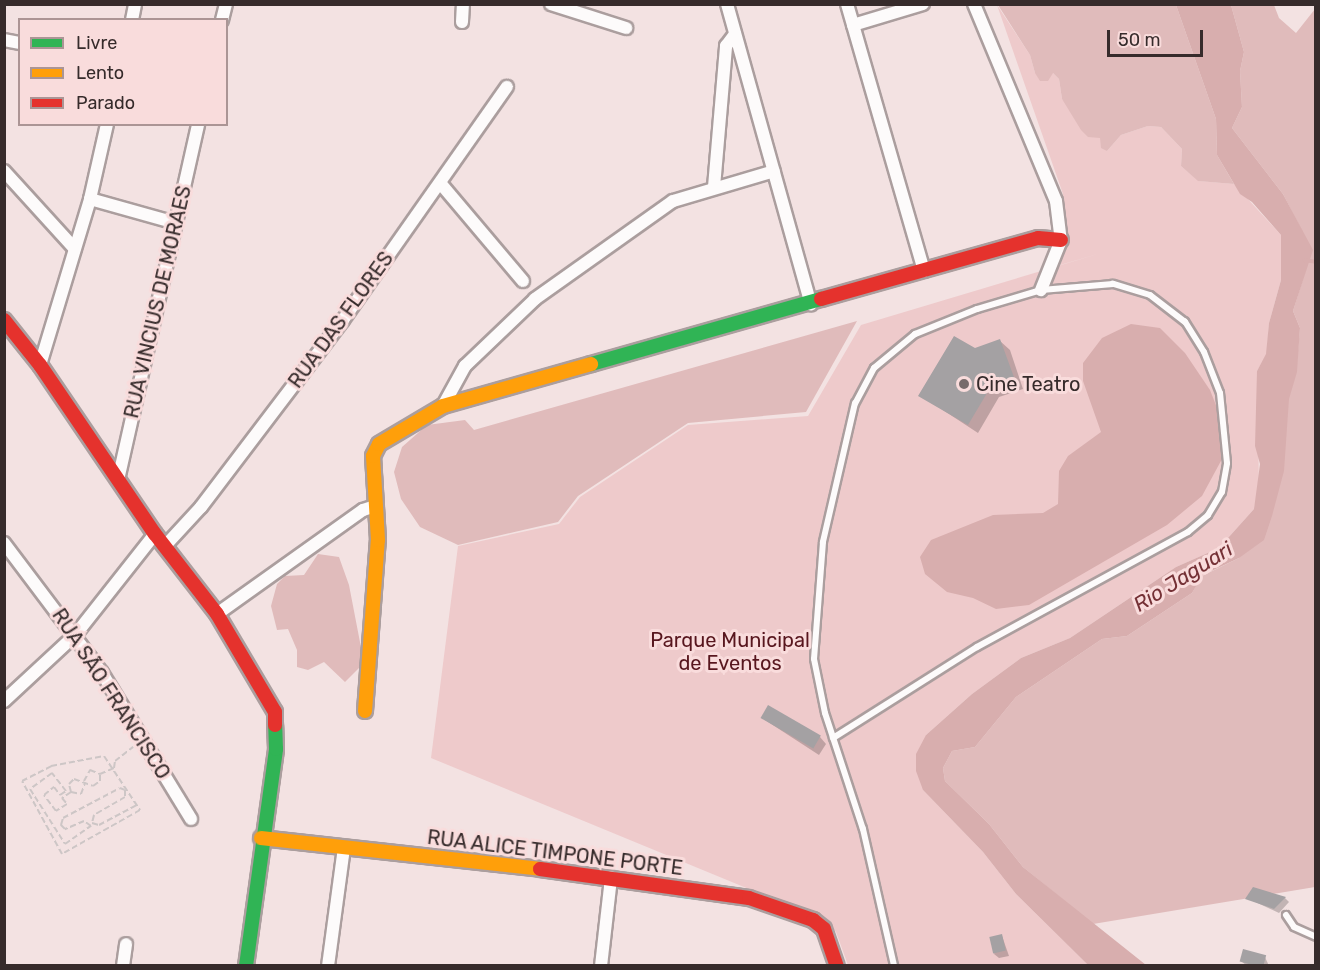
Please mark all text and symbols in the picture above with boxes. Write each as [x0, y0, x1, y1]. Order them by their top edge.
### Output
legend [18, 18, 228, 126]
scale bar [1110, 18, 1206, 56]
text: 50 m [1118, 29, 1161, 51]
text: Livre [76, 32, 117, 54]
text: Lento [76, 62, 124, 84]
text: Parado [76, 92, 135, 114]
street label: RUA VINCIUS DE MORAES [119, 183, 197, 421]
street label: RUA DAS FLORES [283, 247, 399, 393]
place label: Cine Teatro [976, 372, 1081, 396]
marker: Cine Teatro [957, 377, 971, 391]
water label: Rio Jaguari [1129, 537, 1237, 617]
street label: RUA SÃO FRANCISCO [47, 604, 175, 784]
park label: Parque Municipal de Eventos [650, 629, 810, 676]
street label: RUA ALICE TIMPONE PORTE [425, 825, 685, 881]

